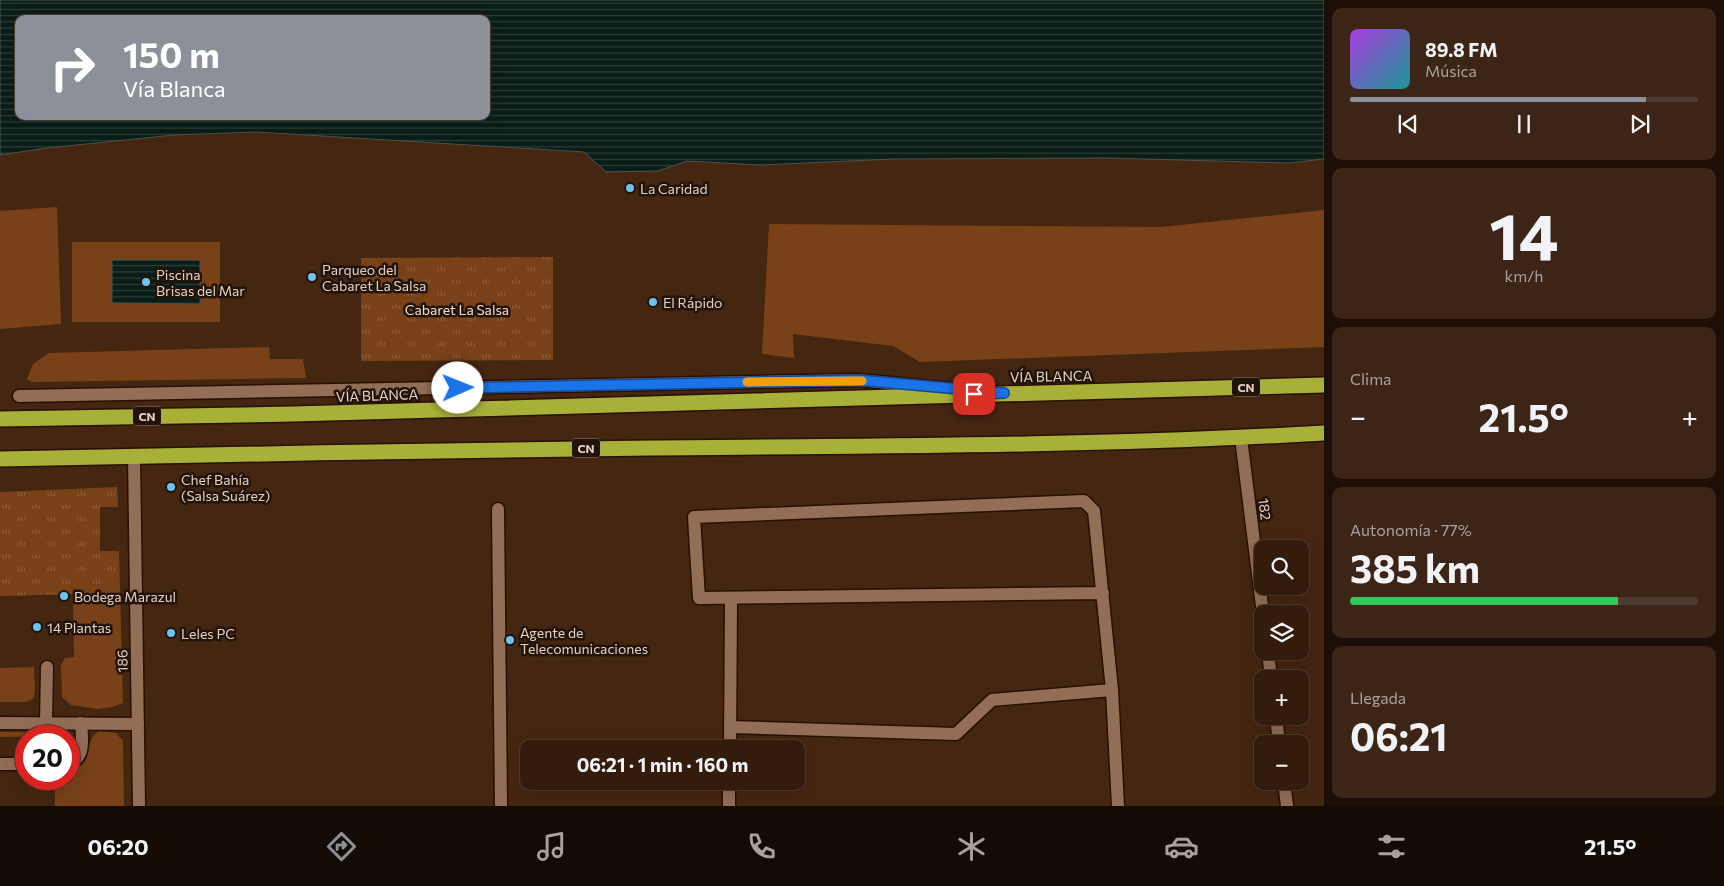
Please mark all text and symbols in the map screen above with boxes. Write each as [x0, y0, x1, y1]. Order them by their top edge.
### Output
text: 150 m [123, 32, 220, 75]
icon: right [40, 35, 105, 100]
text: 89.8 FM [1425, 38, 1498, 61]
text: Música [1425, 61, 1477, 80]
text: Vía Blanca [123, 75, 226, 102]
icon: previous [1394, 110, 1422, 138]
icon: pause [1510, 110, 1538, 138]
icon: next [1626, 110, 1654, 138]
place label: La Caridad [640, 180, 708, 197]
marker: La Caridad [624, 182, 636, 194]
text: 14 [1489, 194, 1559, 273]
place label: Parqueo del Cabaret La Salsa [322, 261, 426, 294]
place label: Piscina Brisas del Mar [156, 266, 245, 299]
text: km/h [1505, 266, 1543, 285]
marker: Parqueo del Cabaret La Salsa [306, 271, 318, 283]
marker: Piscina Brisas del Mar [140, 276, 152, 288]
place label: El Rápido [663, 294, 722, 311]
marker: El Rápido [647, 296, 659, 308]
park label: Cabaret La Salsa [405, 301, 509, 318]
position arrow [431, 361, 483, 413]
street label: VÍA BLANCA [1010, 367, 1093, 385]
text: Clima [1350, 369, 1391, 388]
pin [953, 373, 995, 415]
road number: CN [1232, 378, 1260, 397]
icon: arrive [960, 380, 988, 408]
street label: VÍA BLANCA [336, 385, 419, 405]
text: 21.5° [1479, 393, 1569, 440]
text: − [1350, 399, 1366, 433]
text: + [1682, 399, 1698, 433]
road number: CN [133, 406, 161, 426]
road number: CN [572, 438, 600, 458]
place label: Chef Bahía (Salsa Suárez) [181, 471, 270, 504]
marker: Chef Bahía (Salsa Suárez) [165, 481, 177, 493]
street label: 182 [1255, 497, 1275, 521]
text: Autonomía · 77% [1350, 520, 1472, 539]
map controls [1254, 540, 1309, 790]
button: search [1254, 540, 1309, 595]
text: 385 km [1350, 544, 1480, 591]
place label: Bodega Marazul [74, 588, 176, 605]
marker: Bodega Marazul [58, 590, 70, 602]
button: layers [1254, 605, 1309, 660]
place label: 14 Plantas [47, 619, 111, 636]
marker: 14 Plantas [31, 621, 43, 633]
place label: Agente de Telecomunicaciones [520, 624, 648, 657]
place label: Leles PC [181, 625, 235, 642]
marker: Leles PC [165, 627, 177, 639]
marker: Agente de Telecomunicaciones [504, 634, 516, 646]
street label: 186 [113, 649, 131, 673]
button: + [1254, 670, 1309, 725]
text: Llegada [1350, 688, 1406, 707]
text: 06:21 [1350, 712, 1448, 759]
speed limit sign: 20 [15, 725, 80, 790]
button: − [1254, 735, 1309, 790]
text: 06:21 · 1 min · 160 m [577, 753, 748, 776]
icon: directions [324, 829, 359, 864]
icon: music [534, 829, 569, 864]
icon: phone [744, 829, 779, 864]
icon: climate [954, 829, 989, 864]
icon: car [1164, 829, 1199, 864]
icon: filters [1374, 829, 1409, 864]
text: 06:20 [88, 833, 149, 860]
text: 21.5° [1584, 833, 1636, 860]

